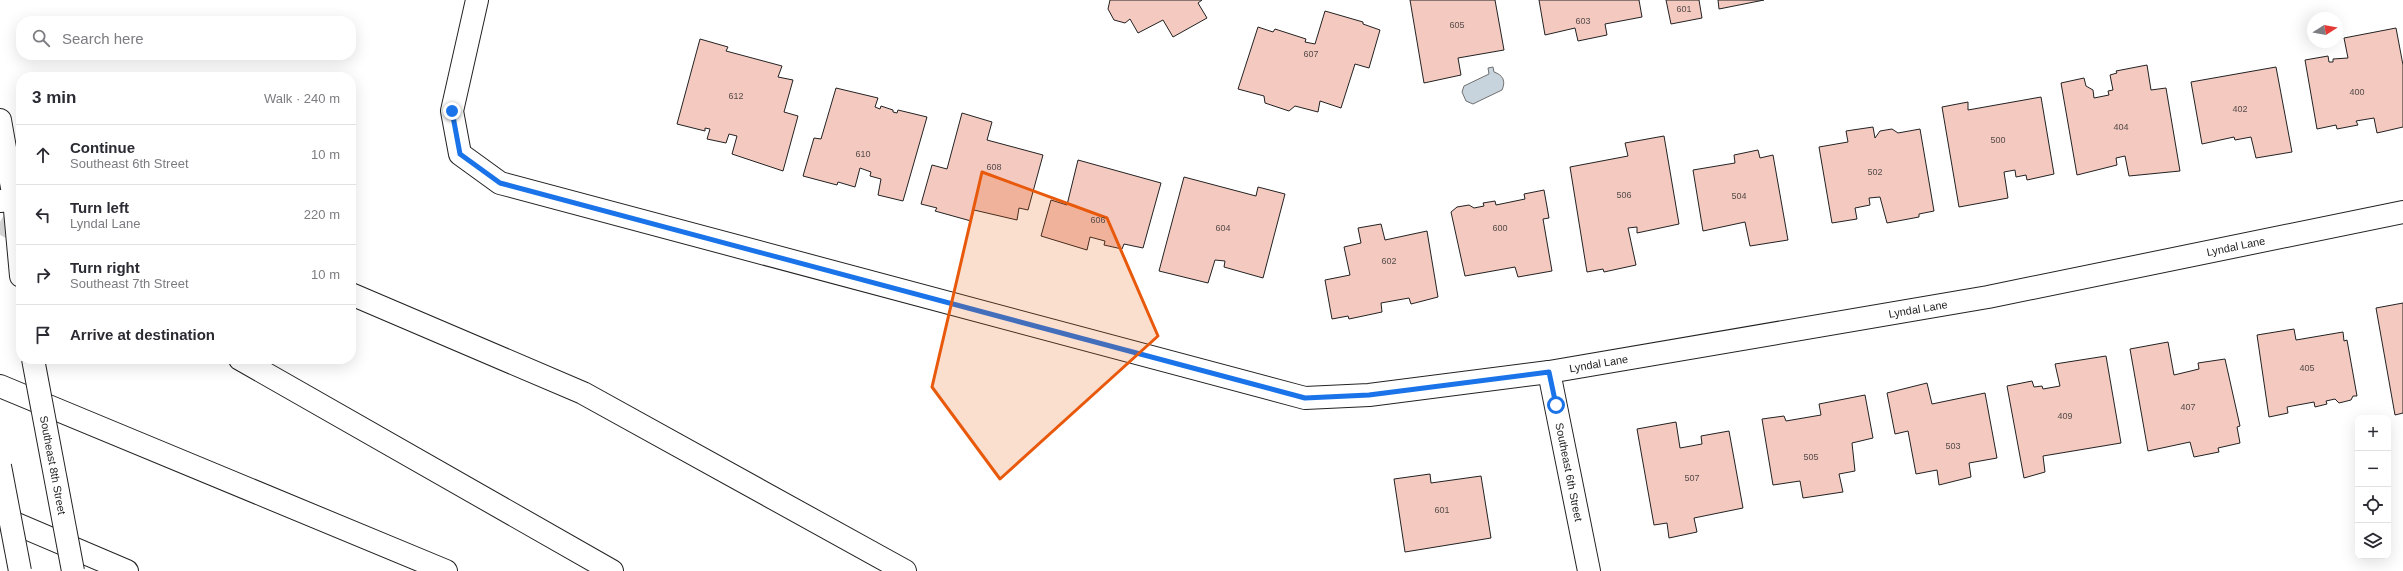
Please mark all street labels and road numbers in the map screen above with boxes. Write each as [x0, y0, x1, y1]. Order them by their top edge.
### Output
street label: Lyndal Lane [2205, 234, 2266, 258]
street label: Lyndal Lane [1888, 298, 1948, 320]
street label: Lyndal Lane [1568, 353, 1629, 374]
street label: Southeast 8th Street [38, 415, 68, 516]
street label: Southeast 6th Street [1553, 422, 1585, 522]

